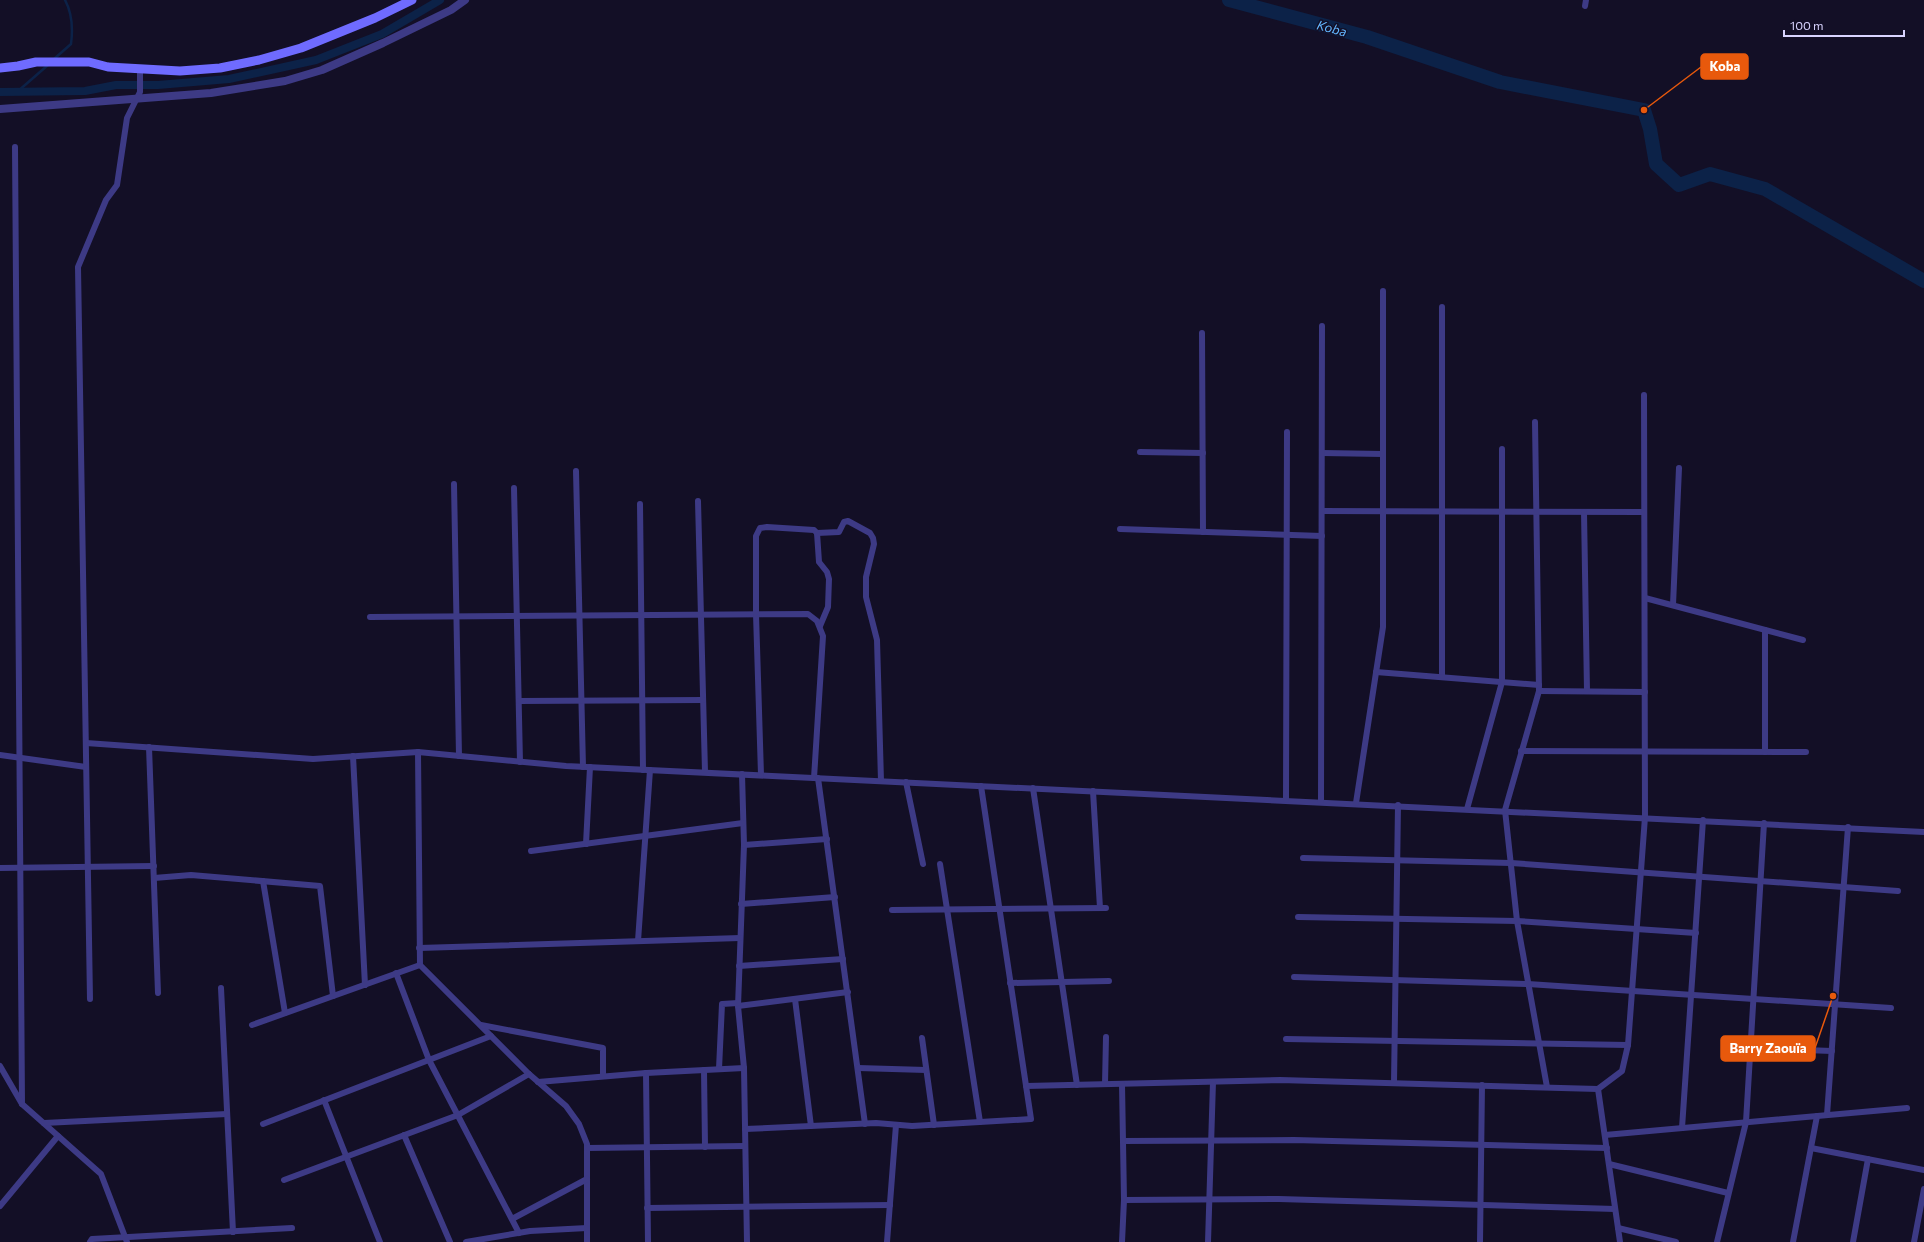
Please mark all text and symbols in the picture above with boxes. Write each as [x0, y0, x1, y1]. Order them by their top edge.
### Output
scale bar [1784, 12, 1904, 38]
water label: Koba [1315, 16, 1349, 40]
text: 100 m [1790, 18, 1824, 32]
callout: Koba [1701, 54, 1748, 79]
text: Koba [1710, 58, 1741, 74]
callout: Barry Zaouïa [1721, 1036, 1815, 1061]
text: Barry Zaouïa [1729, 1040, 1807, 1056]

